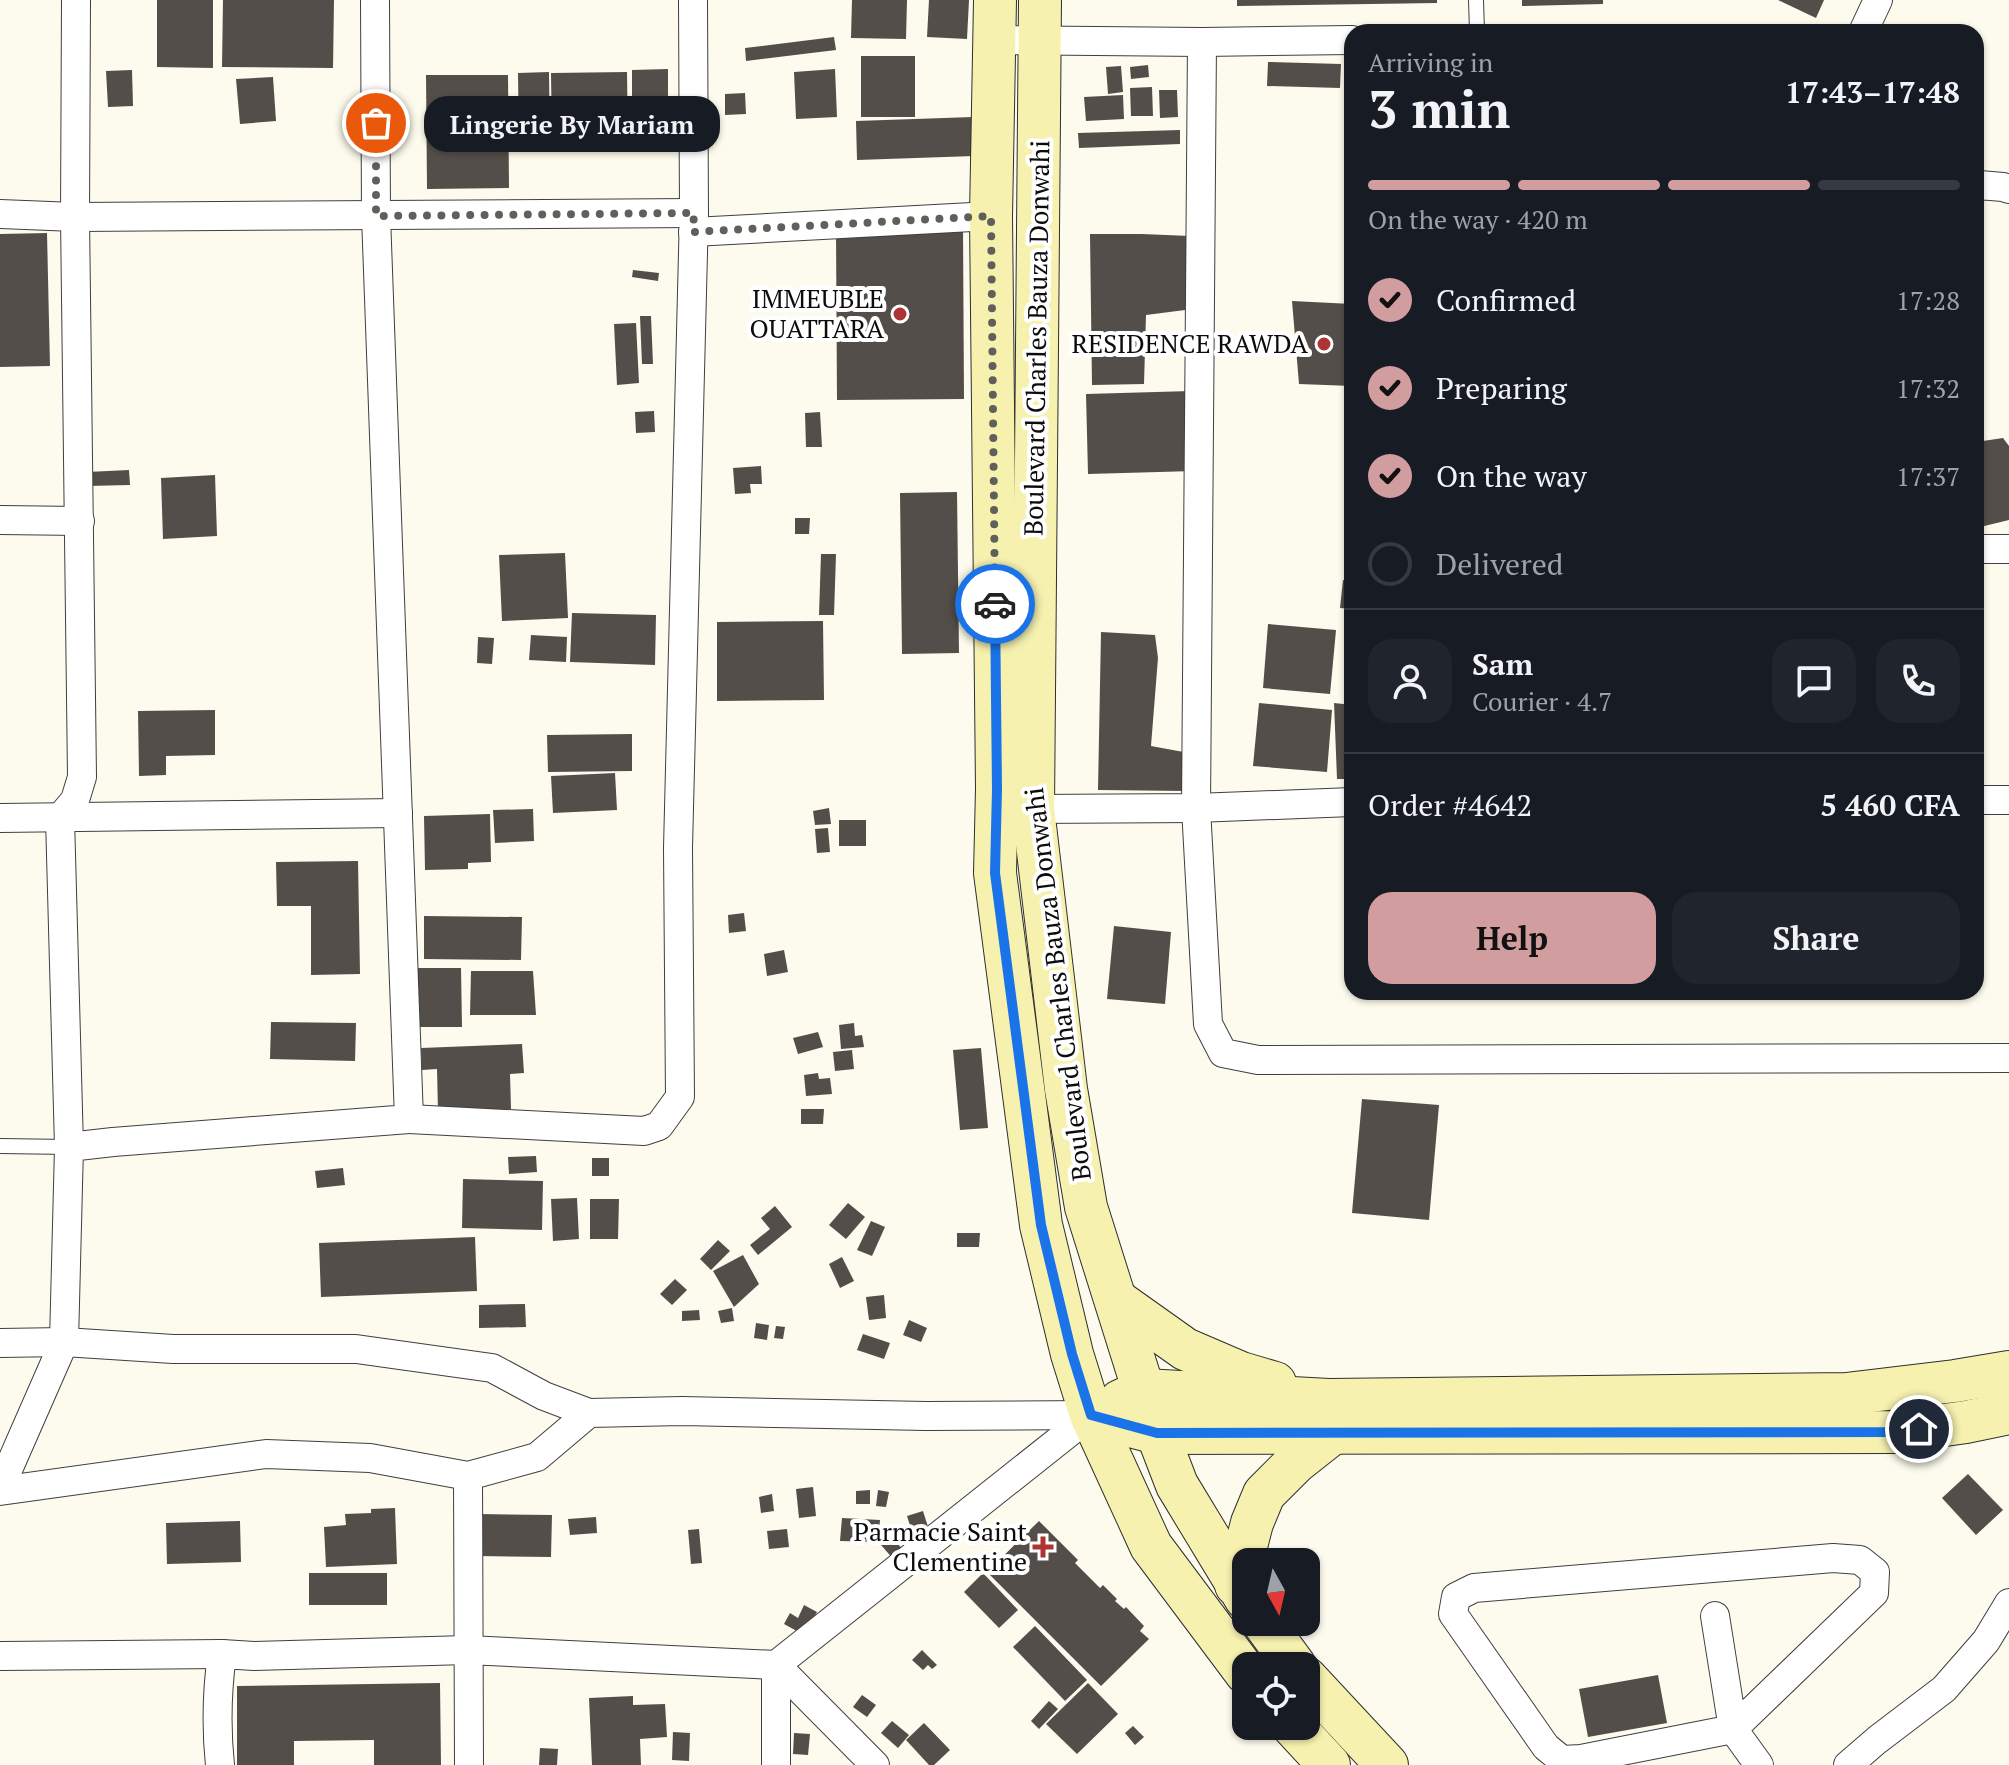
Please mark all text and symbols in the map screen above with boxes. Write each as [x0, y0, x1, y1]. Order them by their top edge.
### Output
text: Arriving in [1368, 45, 1493, 79]
text: 17:43–17:48 [1785, 72, 1960, 112]
text: 3 min [1368, 74, 1510, 143]
pin [342, 89, 410, 157]
callout: Lingerie By Mariam [424, 95, 720, 151]
icon: bag [354, 101, 398, 145]
text: Lingerie By Mariam [450, 107, 694, 141]
street label: Boulevard Charles Bauza Donwahi [1016, 140, 1056, 536]
text: On the way · 420 m [1368, 202, 1588, 236]
icon: check [1368, 278, 1412, 322]
text: Confirmed [1436, 280, 1576, 320]
place label: IMMEUBLE OUATTARA [749, 281, 884, 345]
text: 17:28 [1896, 283, 1960, 317]
marker: IMMEUBLE OUATTARA [891, 305, 909, 323]
place label: RESIDENCE RAWDA [1071, 326, 1308, 360]
marker: RESIDENCE RAWDA [1315, 335, 1333, 353]
icon: check [1368, 366, 1412, 410]
text: Preparing [1436, 368, 1567, 408]
text: 17:32 [1896, 371, 1960, 405]
icon: check [1368, 454, 1412, 498]
text: On the way [1436, 456, 1587, 496]
text: 17:37 [1896, 459, 1960, 493]
text: Delivered [1436, 544, 1563, 584]
courier [955, 564, 1035, 644]
icon: car [973, 582, 1017, 626]
button: person [1368, 639, 1452, 723]
button: chat [1772, 639, 1856, 723]
button: phone [1876, 639, 1960, 723]
text: Sam [1472, 644, 1533, 684]
text: Courier · 4.7 [1472, 684, 1612, 718]
text: Order #4642 [1368, 785, 1532, 825]
text: 5 460 CFA [1820, 785, 1960, 825]
street label: Boulevard Charles Bauza Donwahi [1016, 786, 1098, 1183]
button: Help [1368, 892, 1656, 984]
button: Share [1672, 892, 1960, 984]
pin [1885, 1395, 1953, 1463]
icon: home [1897, 1407, 1941, 1451]
place label: Parmacie Saint Clementine [854, 1514, 1027, 1578]
marker: Parmacie Saint Clementine [1034, 1538, 1052, 1556]
north arrow [1232, 1548, 1320, 1636]
map controls [1232, 1548, 1320, 1740]
button: locate [1232, 1652, 1320, 1740]

